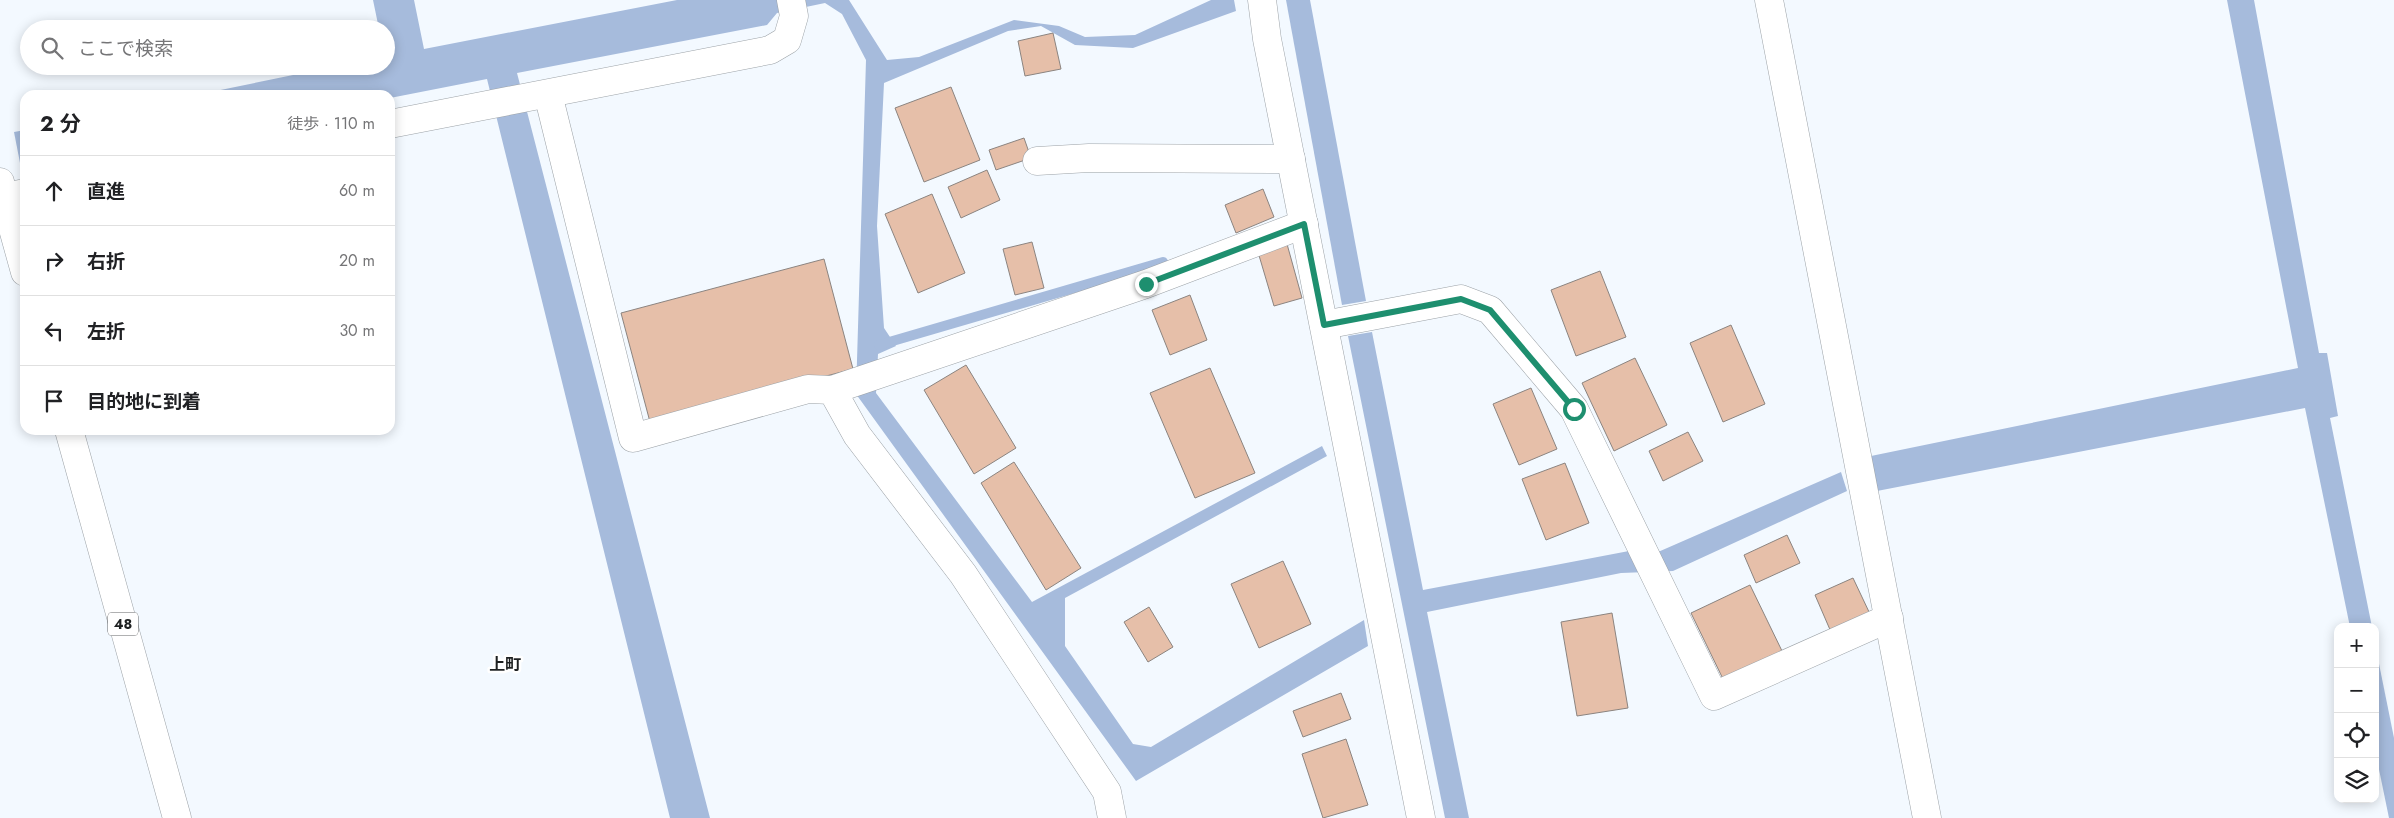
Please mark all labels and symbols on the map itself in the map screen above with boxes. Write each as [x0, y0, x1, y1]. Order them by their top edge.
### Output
route end [1135, 273, 1158, 296]
route start [1563, 398, 1586, 421]
road number: 48 [108, 612, 138, 636]
district label: 上町 [489, 653, 521, 676]

